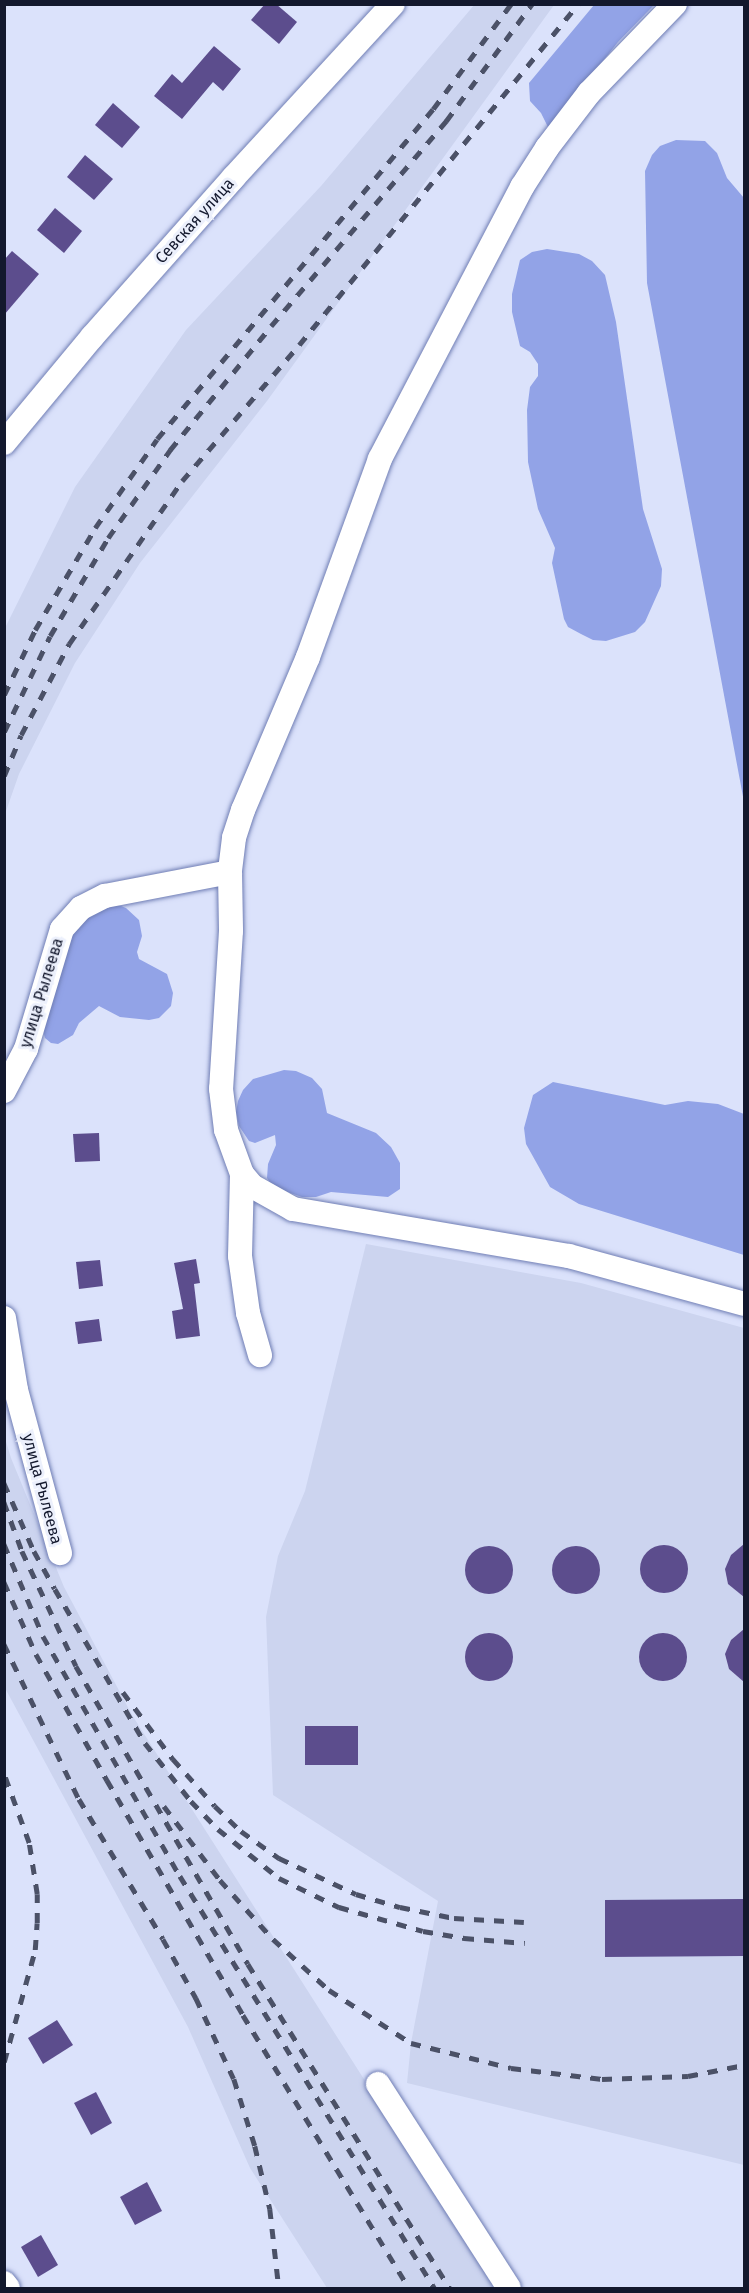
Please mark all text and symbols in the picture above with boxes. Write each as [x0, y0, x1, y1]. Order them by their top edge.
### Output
street label: Севская улица [152, 174, 238, 268]
street label: улица Рылеева [16, 936, 68, 1050]
street label: улица Рылеева [18, 1432, 66, 1546]

